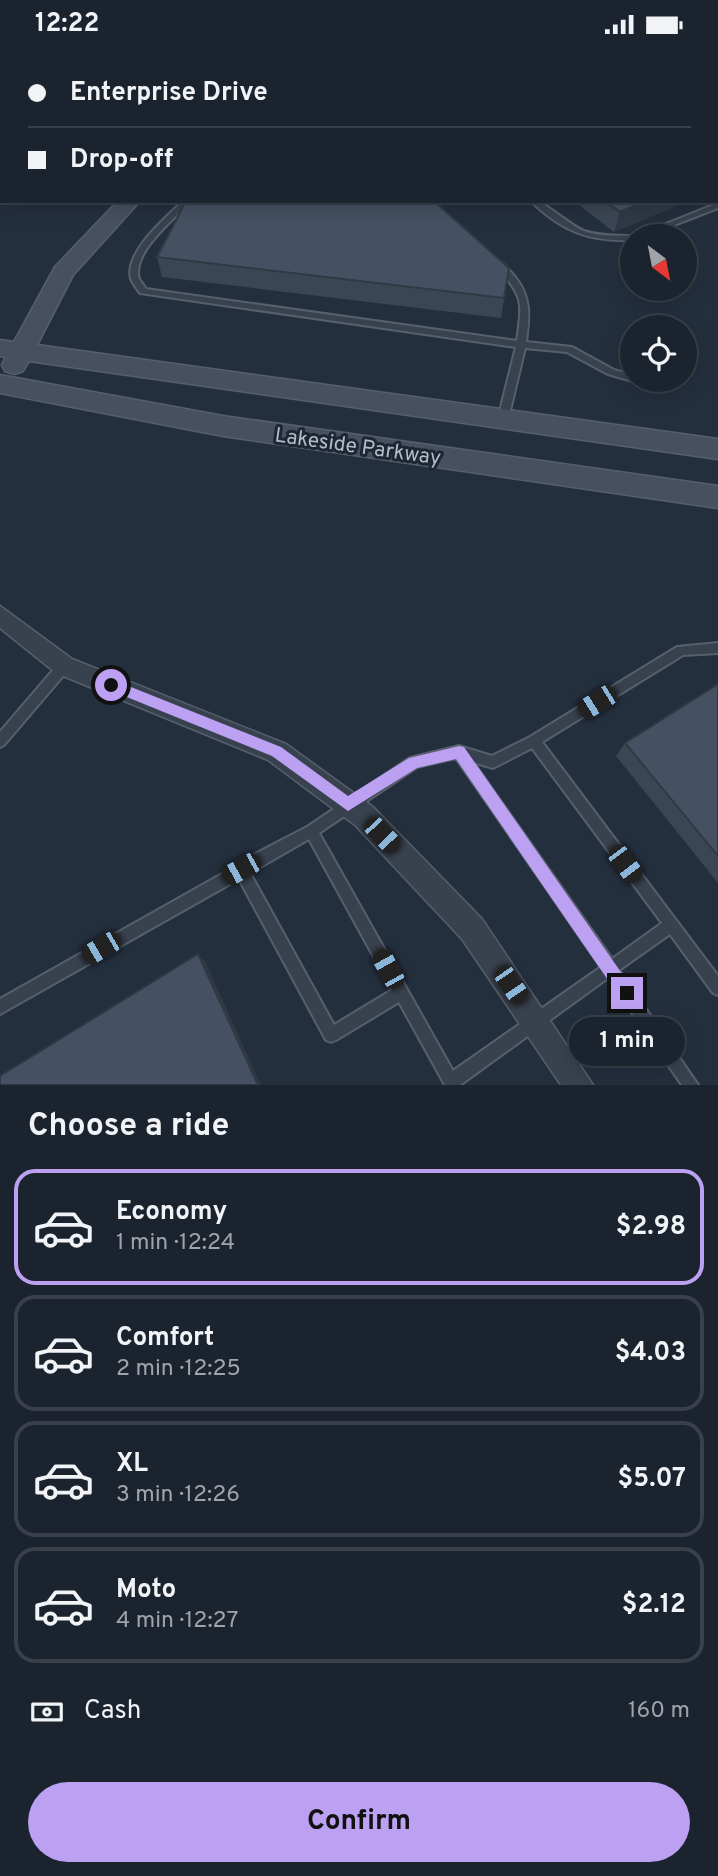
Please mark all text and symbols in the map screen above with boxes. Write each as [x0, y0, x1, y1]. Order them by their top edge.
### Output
text: 12:22 [35, 8, 99, 41]
text: Enterprise Drive [70, 77, 268, 110]
text: Drop-off [70, 144, 173, 177]
north arrow [620, 224, 696, 301]
map controls [620, 224, 697, 392]
button: locate [620, 315, 697, 392]
street label: Lakeside Parkway [273, 422, 443, 473]
route start [95, 669, 127, 701]
car [574, 682, 621, 722]
car [360, 813, 405, 857]
car [604, 841, 647, 887]
car [218, 850, 265, 888]
car [78, 928, 125, 968]
car [369, 946, 408, 992]
car [491, 962, 532, 1008]
route end [611, 977, 643, 1009]
callout: 1 min [569, 1017, 685, 1067]
text: 1 min [599, 1027, 655, 1056]
text: Choose a ride [28, 1107, 229, 1147]
icon: car [32, 1196, 95, 1259]
text: Economy [116, 1196, 227, 1229]
text: $2.98 [616, 1211, 686, 1244]
text: 1 min · 12:24 [116, 1229, 235, 1258]
icon: car [32, 1322, 95, 1385]
text: Comfort [116, 1322, 214, 1355]
text: $4.03 [615, 1337, 686, 1370]
text: 2 min · 12:25 [116, 1355, 241, 1384]
icon: car [32, 1448, 95, 1511]
text: XL [116, 1448, 148, 1481]
text: $5.07 [618, 1463, 686, 1496]
text: 3 min · 12:26 [116, 1481, 240, 1510]
icon: car [32, 1574, 95, 1637]
text: Moto [116, 1574, 176, 1607]
text: $2.12 [622, 1589, 686, 1622]
text: 4 min · 12:27 [116, 1607, 238, 1636]
icon: cash [28, 1693, 66, 1731]
text: Cash [84, 1695, 141, 1728]
text: 160 m [628, 1697, 690, 1726]
button: Confirm [28, 1782, 690, 1862]

